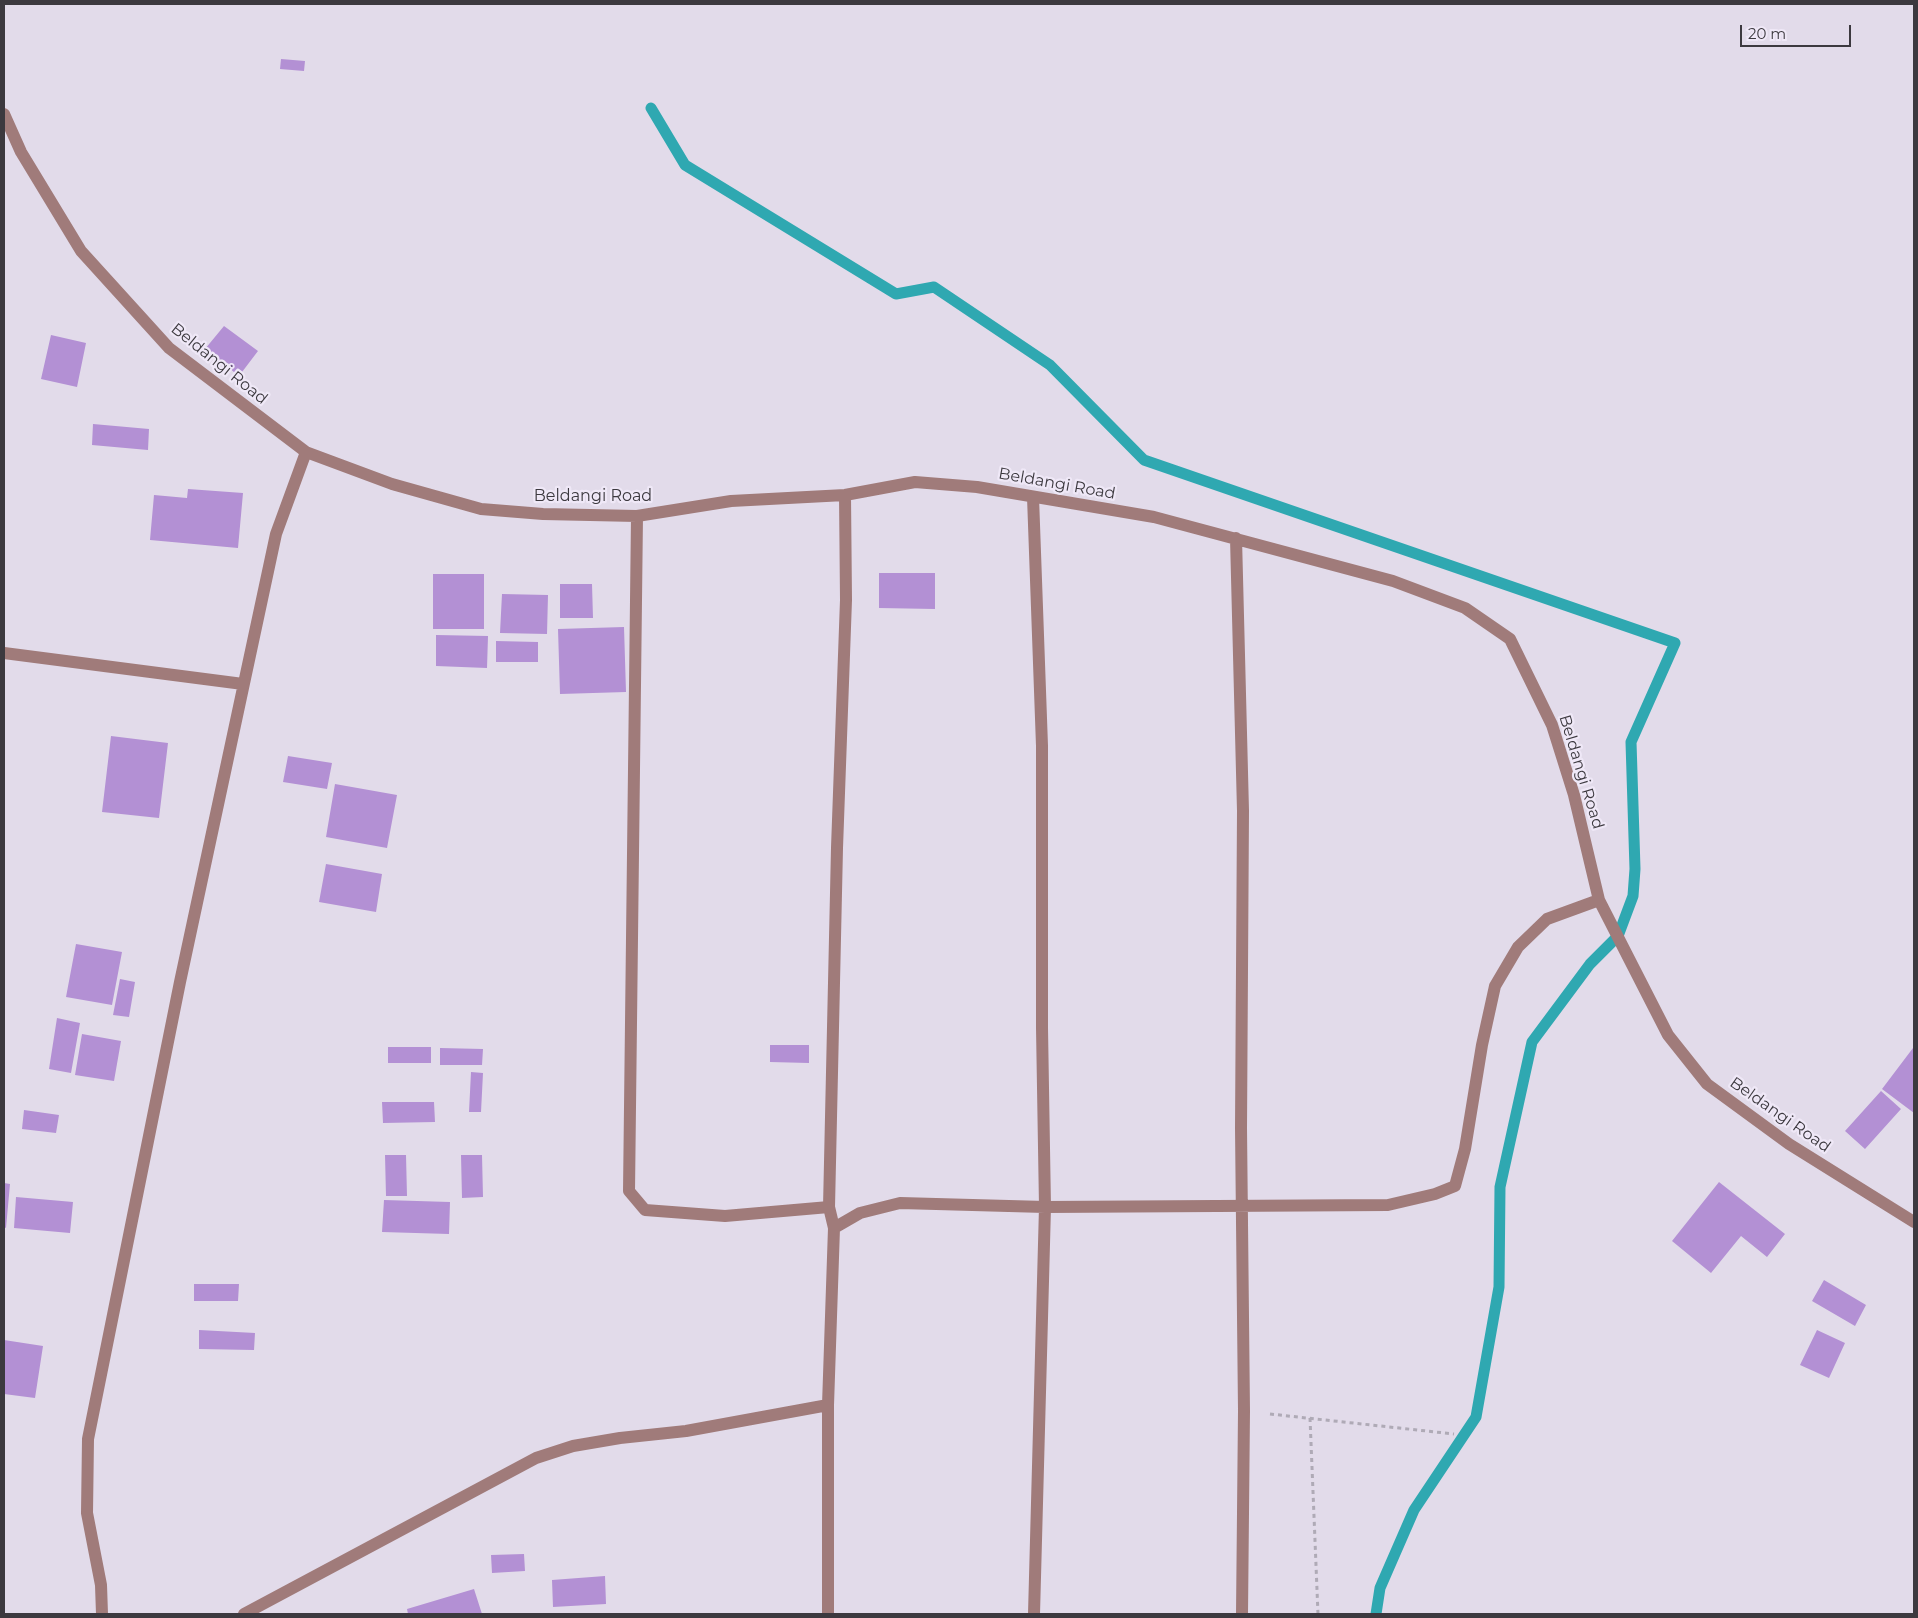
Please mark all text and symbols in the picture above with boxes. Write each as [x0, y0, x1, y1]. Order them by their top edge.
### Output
scale bar [1743, 15, 1854, 47]
text: 20 m [1748, 24, 1786, 43]
street label: Beldangi Road [167, 319, 271, 409]
street label: Beldangi Road [997, 464, 1117, 504]
street label: Beldangi Road [534, 486, 652, 506]
street label: Beldangi Road [1555, 713, 1607, 831]
street label: Beldangi Road [1726, 1073, 1834, 1157]

